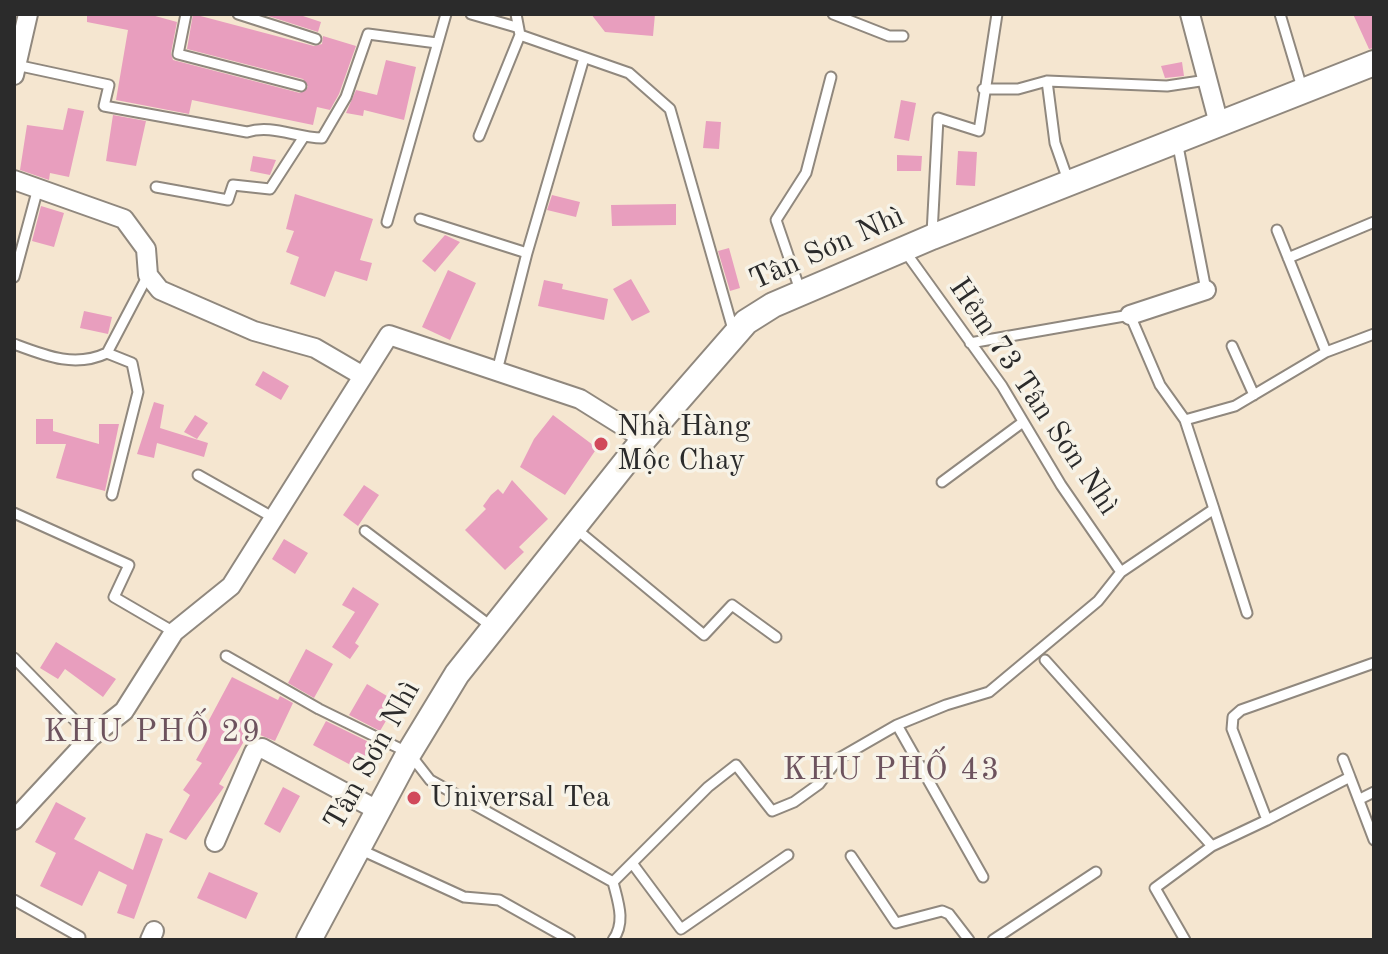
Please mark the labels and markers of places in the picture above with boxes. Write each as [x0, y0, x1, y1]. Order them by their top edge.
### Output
place label: Nhà Hàng Mộc Chay [617, 409, 750, 480]
marker: Nhà Hàng Mộc Chay [592, 435, 610, 453]
place label: Universal Tea [430, 780, 611, 816]
marker: Universal Tea [405, 789, 423, 807]

